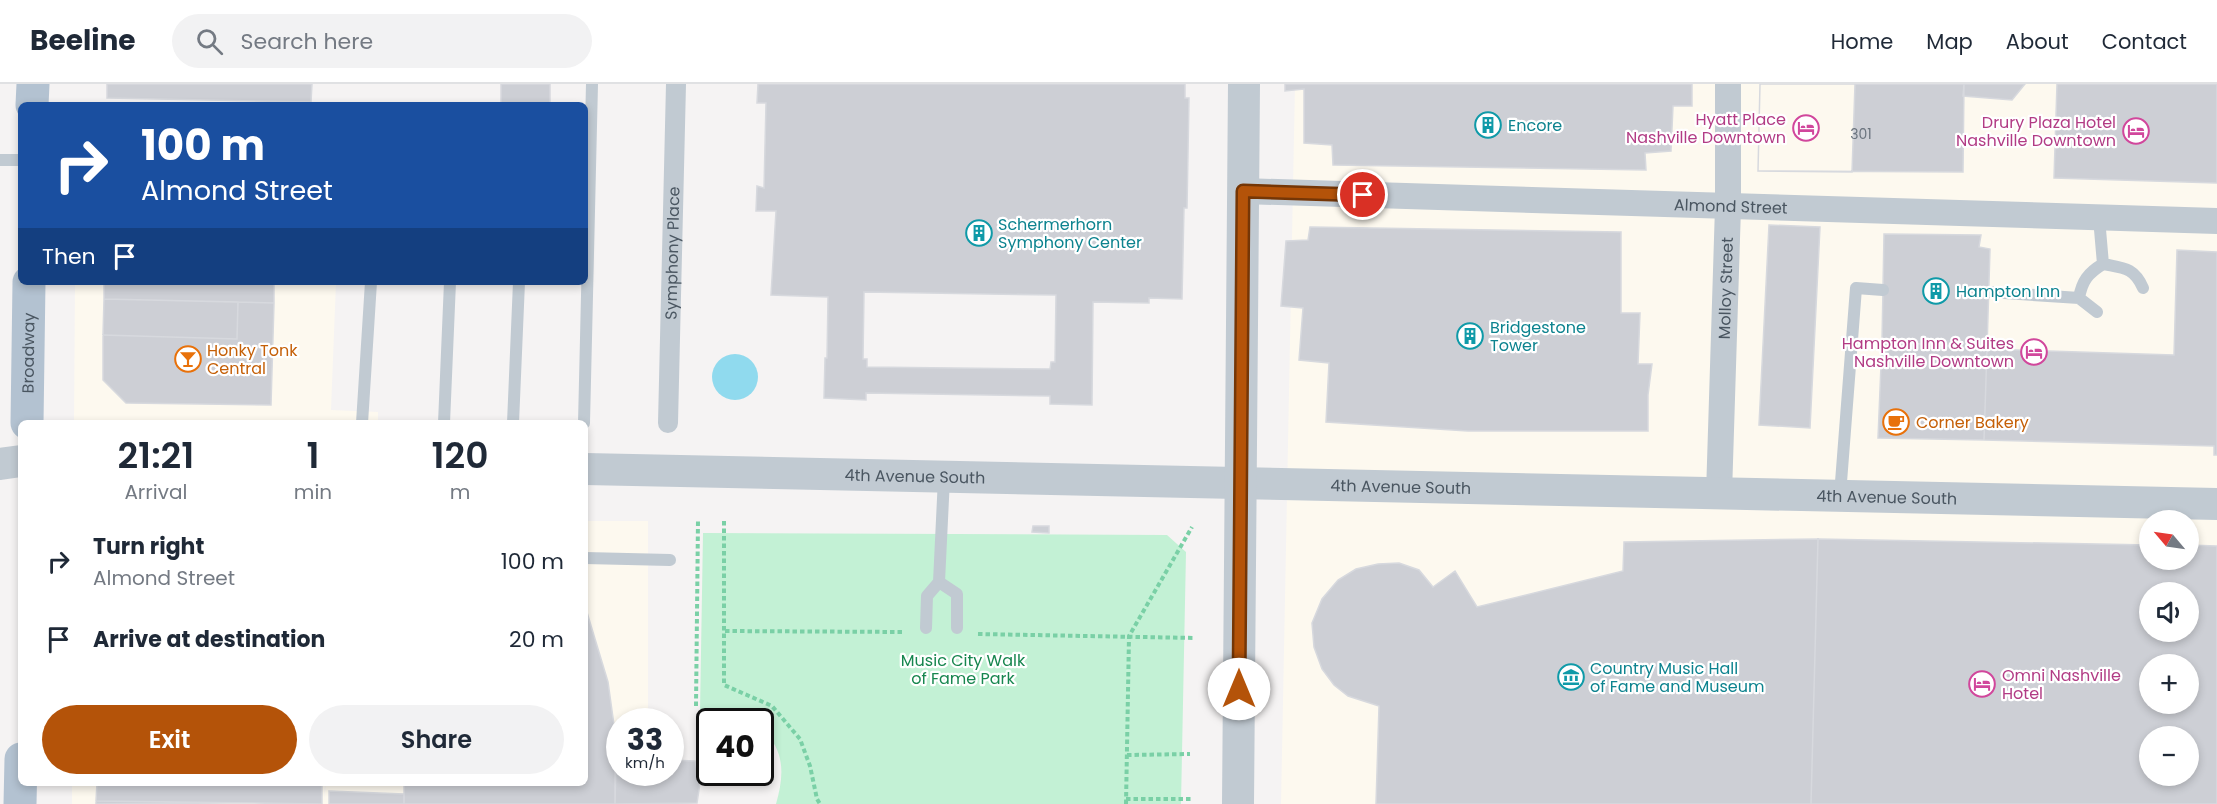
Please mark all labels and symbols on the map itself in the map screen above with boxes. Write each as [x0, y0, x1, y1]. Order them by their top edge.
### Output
place label: Hyatt Place Nashville Downtown [1626, 108, 1786, 149]
building icon: Encore [1473, 110, 1503, 140]
place label: Drury Plaza Hotel Nashville Downtown [1956, 111, 2116, 152]
hotel icon: Hyatt Place Nashville Downtown [1791, 113, 1821, 143]
place label: Encore [1508, 114, 1562, 137]
hotel icon: Drury Plaza Hotel Nashville Downtown [2121, 116, 2151, 146]
house number: 301 [1850, 124, 1872, 144]
pin [1337, 169, 1388, 220]
street label: Symphony Place [659, 186, 686, 320]
street label: Almond Street [1674, 193, 1788, 220]
place label: Schermerhorn Symphony Center [998, 213, 1142, 254]
building icon: Schermerhorn Symphony Center [964, 218, 994, 248]
street label: Molloy Street [1713, 236, 1739, 340]
building icon: Hampton Inn [1921, 276, 1951, 306]
place label: Hampton Inn [1956, 280, 2060, 303]
street label: Broadway [16, 313, 41, 394]
place label: Bridgestone Tower [1490, 316, 1586, 357]
building icon: Bridgestone Tower [1455, 321, 1485, 351]
place label: Hampton Inn & Suites Nashville Downtown [1842, 332, 2014, 373]
hotel icon: Hampton Inn & Suites Nashville Downtown [2019, 337, 2049, 367]
place label: Honky Tonk Central [207, 339, 298, 380]
bar icon: Honky Tonk Central [173, 344, 203, 374]
cafe icon: Corner Bakery [1881, 407, 1911, 437]
place label: Corner Bakery [1916, 411, 2029, 434]
street label: 4th Avenue South [844, 464, 986, 490]
street label: 4th Avenue South [1330, 474, 1471, 500]
street label: 4th Avenue South [1816, 484, 1957, 510]
north arrow [2139, 510, 2199, 570]
park label: Music City Walk of Fame Park [901, 649, 1026, 690]
position arrow [1207, 657, 1271, 721]
place label: Country Music Hall of Fame and Museum [1590, 657, 1764, 698]
museum icon: Country Music Hall of Fame and Museum [1556, 662, 1586, 692]
place label: Omni Nashville Hotel [2002, 664, 2121, 705]
hotel icon: Omni Nashville Hotel [1967, 669, 1997, 699]
speed limit sign: 40 [696, 708, 774, 786]

